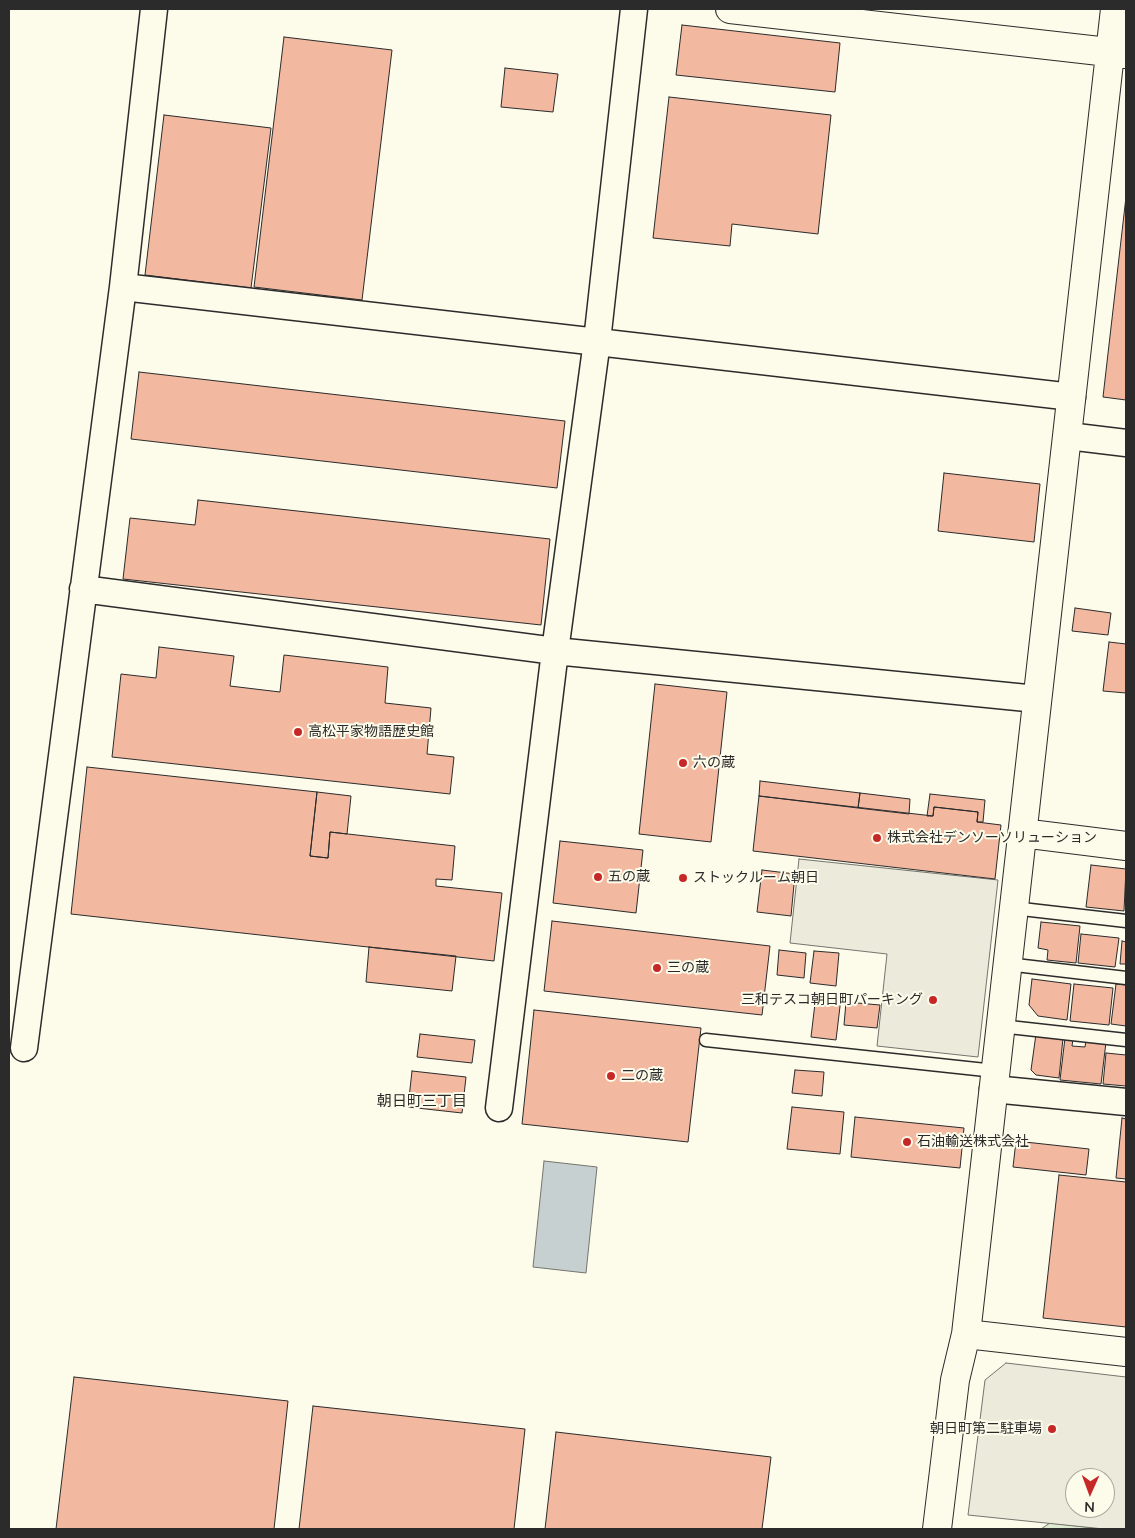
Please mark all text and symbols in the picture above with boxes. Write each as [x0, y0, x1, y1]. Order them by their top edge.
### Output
place label: 高松平家物語歴史館 [308, 724, 434, 740]
marker: 高松平家物語歴史館 [292, 726, 304, 738]
place label: 六の蔵 [693, 755, 735, 771]
marker: 六の蔵 [677, 757, 689, 769]
place label: 株式会社デンソーソリューション [887, 830, 1097, 846]
marker: 株式会社デンソーソリューション [871, 832, 883, 844]
place label: 五の蔵 [608, 869, 650, 885]
place label: ストックルーム朝日 [693, 870, 819, 886]
marker: 五の蔵 [592, 871, 604, 883]
marker: ストックルーム朝日 [677, 872, 689, 884]
place label: 三の蔵 [667, 960, 709, 976]
marker: 三の蔵 [651, 962, 663, 974]
place label: 三和テスコ朝日町パーキング [741, 992, 923, 1008]
marker: 三和テスコ朝日町パーキング [927, 994, 939, 1006]
place label: 二の蔵 [621, 1068, 663, 1084]
marker: 二の蔵 [605, 1070, 617, 1082]
district label: 朝日町三丁目 [377, 1092, 467, 1110]
place label: 石油輸送株式会社 [917, 1134, 1029, 1150]
marker: 石油輸送株式会社 [901, 1136, 913, 1148]
place label: 朝日町第二駐車場 [930, 1421, 1042, 1437]
marker: 朝日町第二駐車場 [1046, 1423, 1058, 1435]
north arrow [1065, 1468, 1115, 1518]
text: N [1084, 1498, 1095, 1516]

